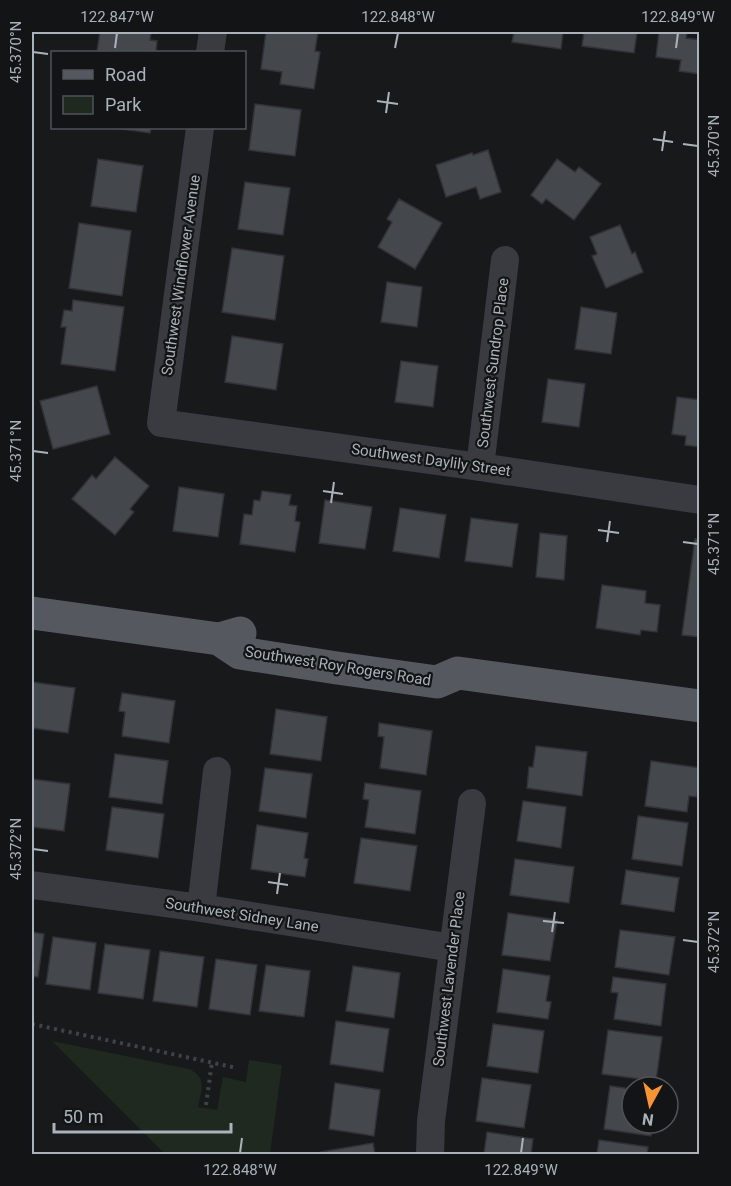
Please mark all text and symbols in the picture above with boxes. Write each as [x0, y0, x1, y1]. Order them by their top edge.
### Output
text: 122.847°W [80, 8, 154, 26]
text: 122.848°W [361, 8, 435, 26]
text: 122.849°W [641, 8, 715, 26]
text: 45.370°N [7, 21, 25, 83]
legend [51, 51, 246, 129]
text: Road [105, 64, 146, 85]
text: Park [105, 94, 142, 115]
text: 45.370°N [705, 115, 723, 177]
street label: Southwest Windflower Avenue [158, 174, 204, 376]
street label: Southwest Sundrop Place [474, 277, 512, 449]
text: 45.371°N [7, 420, 25, 482]
street label: Southwest Daylily Street [350, 440, 512, 480]
text: 45.371°N [705, 513, 723, 575]
street label: Southwest Roy Rogers Road [244, 642, 432, 690]
text: 45.372°N [7, 818, 25, 880]
street label: Southwest Lavender Place [429, 890, 469, 1068]
street label: Southwest Sidney Lane [164, 894, 320, 936]
text: 45.372°N [705, 911, 723, 973]
north arrow [620, 1075, 680, 1135]
scale bar [54, 1096, 231, 1134]
text: 50 m [63, 1106, 103, 1127]
text: N [641, 1109, 655, 1130]
text: 122.848°W [203, 1161, 277, 1179]
text: 122.849°W [484, 1161, 558, 1179]

